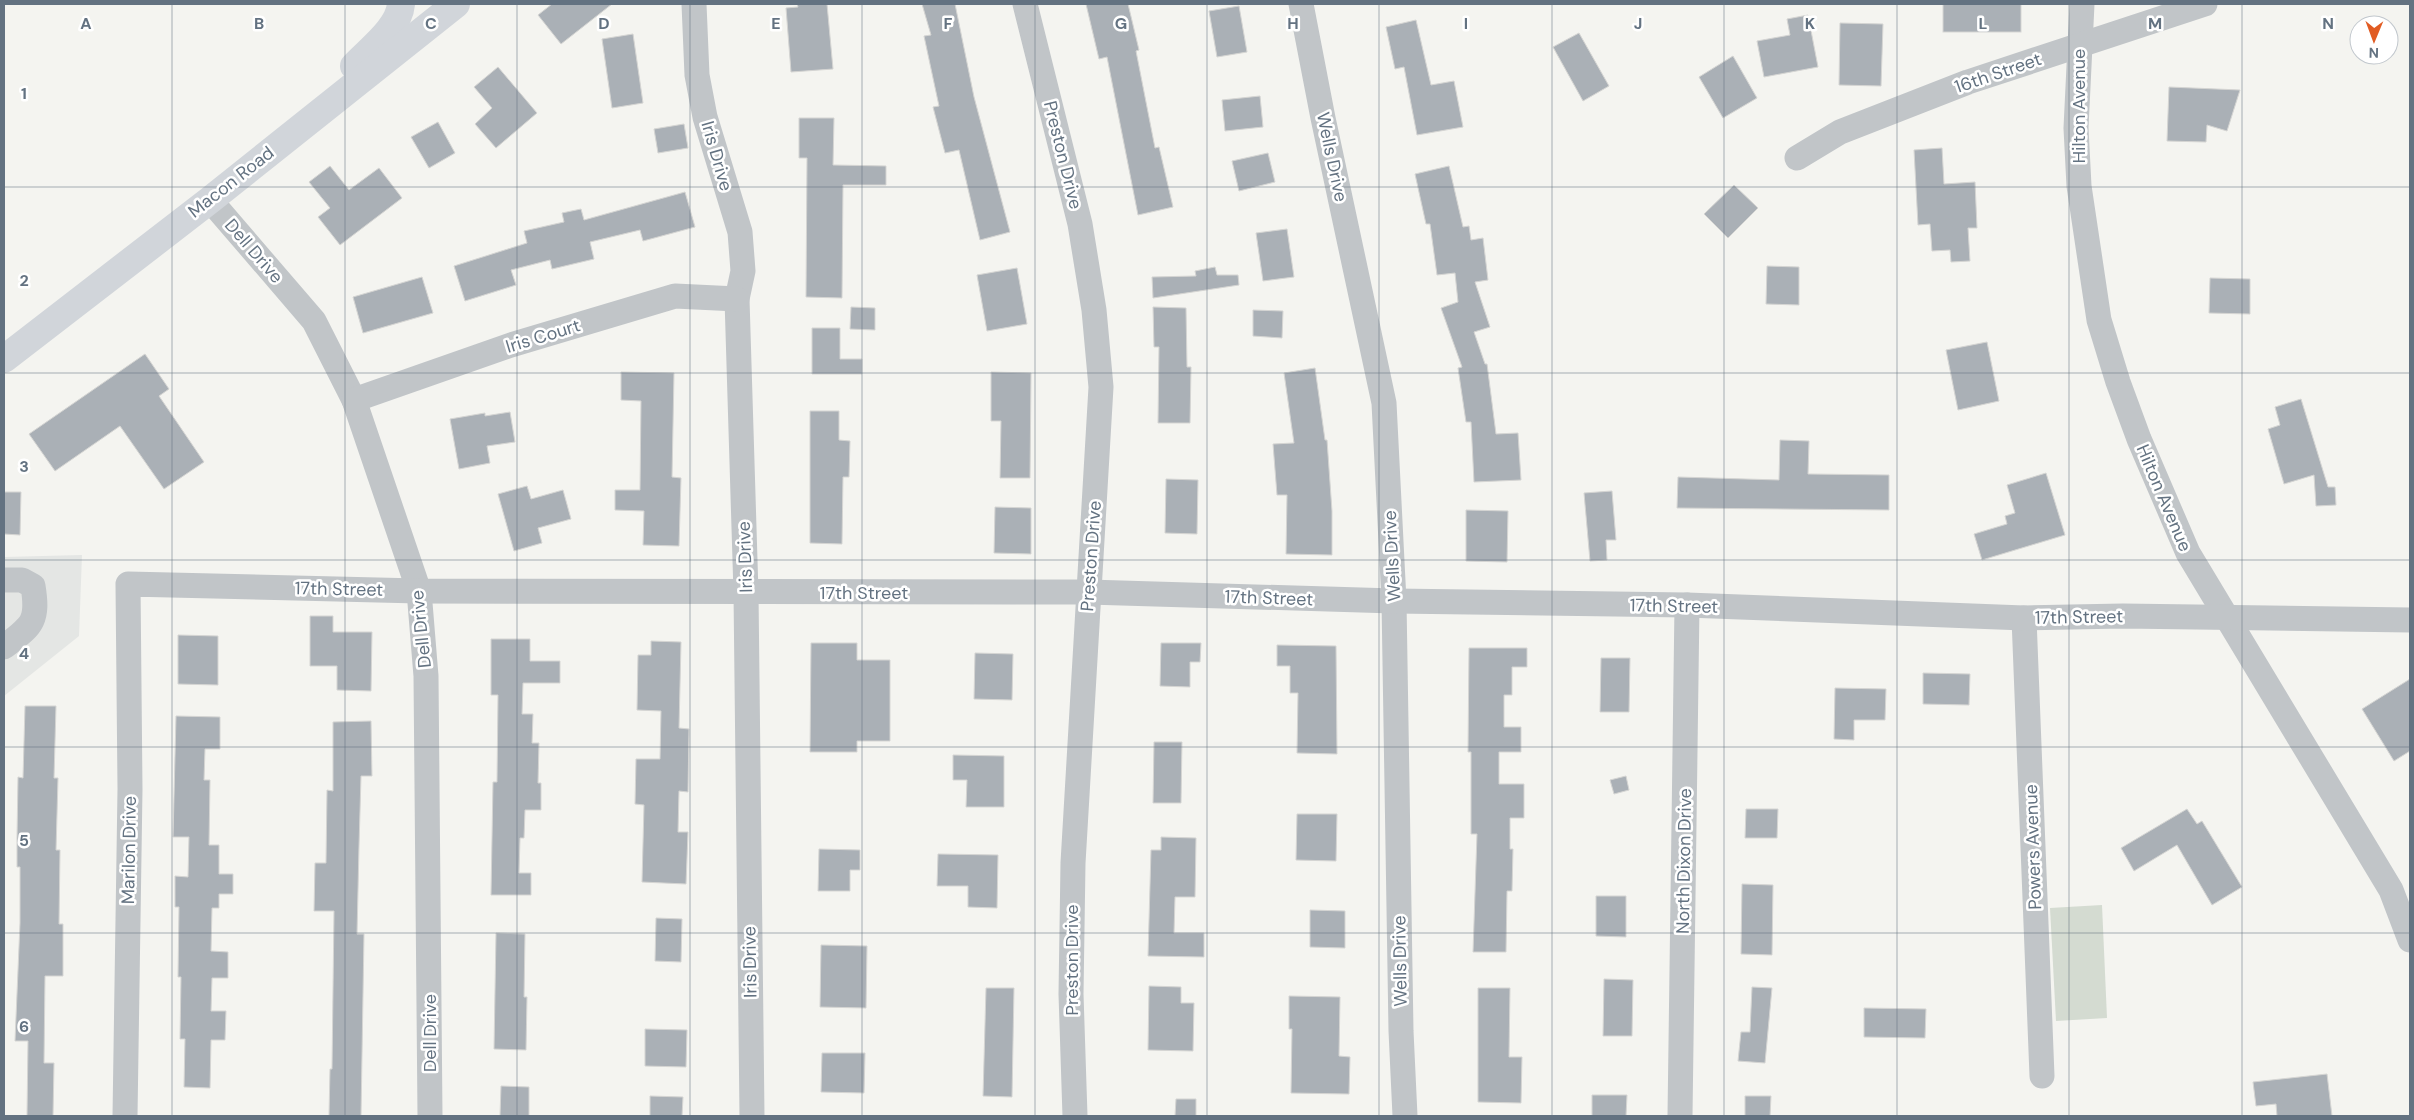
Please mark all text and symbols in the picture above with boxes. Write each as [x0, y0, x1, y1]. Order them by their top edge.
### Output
text: A [80, 13, 92, 34]
text: B [254, 13, 264, 34]
text: C [425, 13, 437, 34]
text: D [598, 13, 610, 34]
text: E [771, 13, 781, 34]
text: F [944, 13, 953, 34]
text: G [1115, 13, 1127, 34]
text: H [1287, 13, 1299, 34]
text: I [1464, 13, 1468, 34]
text: J [1634, 13, 1642, 34]
text: K [1805, 13, 1816, 34]
text: L [1979, 13, 1988, 34]
text: M [2148, 13, 2162, 34]
text: N [2322, 13, 2334, 34]
north arrow [2349, 15, 2399, 65]
text: N [2369, 44, 2379, 62]
street label: 16th Street [1951, 47, 2045, 99]
street label: Hilton Avenue [2067, 49, 2091, 163]
text: 1 [21, 83, 27, 104]
street label: Preston Drive [1038, 98, 1088, 212]
street label: Wells Drive [1311, 110, 1353, 204]
street label: Iris Drive [696, 118, 738, 194]
street label: Macon Road [183, 141, 279, 223]
street label: Dell Drive [219, 214, 289, 288]
text: 2 [19, 270, 29, 291]
street label: Iris Court [503, 313, 583, 359]
street label: Hilton Avenue [2131, 441, 2197, 555]
text: 3 [19, 456, 29, 477]
street label: Preston Drive [1075, 500, 1107, 612]
street label: Wells Drive [1378, 510, 1406, 602]
street label: Iris Drive [732, 521, 758, 593]
street label: 17th Street [295, 576, 383, 602]
street label: 17th Street [820, 581, 908, 605]
street label: 17th Street [1224, 584, 1314, 612]
street label: Dell Drive [405, 589, 437, 669]
street label: 17th Street [1630, 593, 1718, 619]
street label: 17th Street [2035, 604, 2123, 630]
text: 4 [19, 643, 29, 664]
street label: Powers Avenue [2019, 784, 2047, 910]
street label: North Dixon Drive [1671, 788, 1697, 934]
street label: Marilon Drive [116, 796, 142, 904]
text: 5 [19, 830, 29, 851]
street label: Preston Drive [1060, 905, 1084, 1015]
street label: Wells Drive [1387, 915, 1413, 1007]
street label: Iris Drive [737, 926, 763, 998]
street label: Dell Drive [418, 994, 442, 1072]
text: 6 [19, 1016, 29, 1037]

